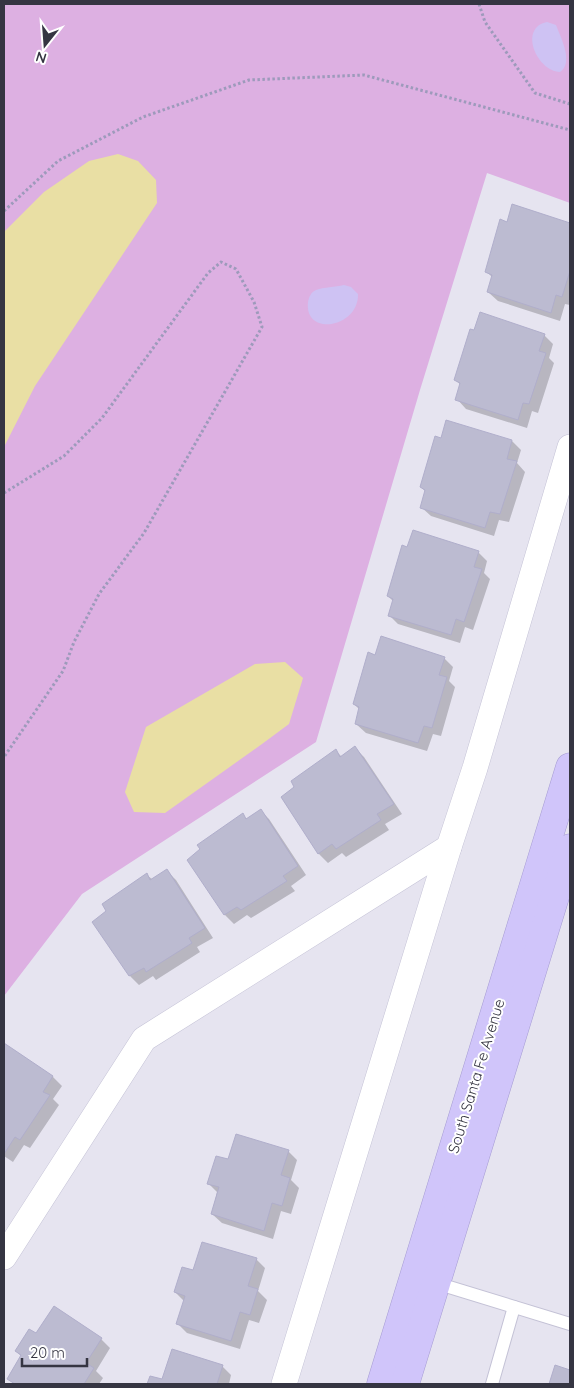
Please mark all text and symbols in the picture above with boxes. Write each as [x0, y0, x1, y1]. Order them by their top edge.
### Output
north arrow [20, 20, 70, 70]
text: N [34, 47, 49, 68]
street label: South Santa Fe Avenue [443, 997, 509, 1155]
scale bar [22, 1336, 88, 1368]
text: 20 m [30, 1343, 65, 1362]

